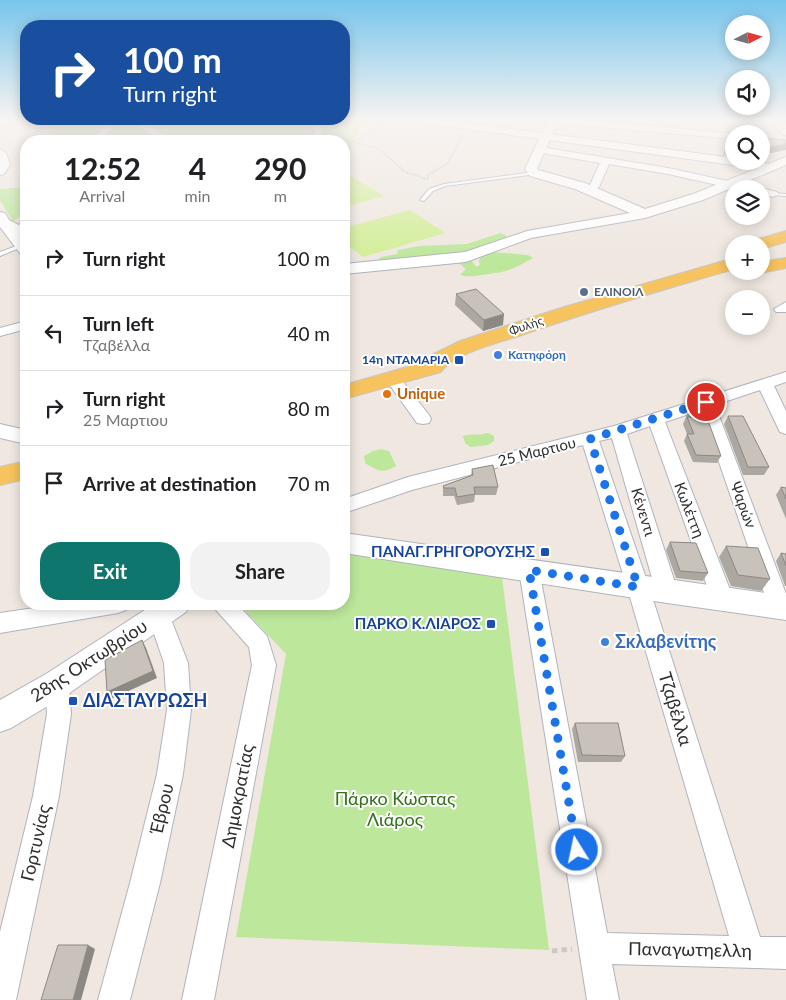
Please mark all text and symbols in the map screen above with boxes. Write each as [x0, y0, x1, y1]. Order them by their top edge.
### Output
north arrow [725, 15, 770, 60]
map controls [725, 15, 770, 335]
text: 100 m [123, 38, 222, 80]
icon: right [40, 40, 105, 105]
button: sound [725, 70, 770, 115]
text: Turn right [123, 80, 217, 107]
button: search [725, 125, 770, 170]
text: 12:52 [64, 150, 141, 186]
text: 4 [189, 150, 206, 186]
text: 290 [254, 150, 306, 186]
button: layers [725, 180, 770, 225]
text: Arrival [79, 186, 125, 205]
text: min [185, 186, 211, 205]
text: m [274, 186, 287, 205]
button: + [725, 235, 770, 280]
icon: right [40, 244, 68, 272]
text: Turn right [83, 247, 165, 270]
text: 100 m [276, 247, 330, 270]
place label: ΕΛΙΝΟΙΛ [594, 284, 644, 299]
marker: ΕΛΙΝΟΙΛ [578, 286, 590, 298]
button: − [725, 290, 770, 335]
text: Turn left [83, 312, 154, 335]
street label: Φυλής [507, 313, 545, 338]
icon: left [40, 319, 68, 347]
text: 40 m [287, 322, 330, 345]
text: Τζαβέλλα [83, 335, 150, 354]
place label: Κατηφόρη [508, 347, 566, 362]
marker: Κατηφόρη [492, 349, 504, 361]
place label: 14η ΝΤΑΜΑΡΙΑ [362, 352, 450, 367]
marker: 14η ΝΤΑΜΑΡΙΑ [453, 354, 465, 366]
pin [685, 381, 727, 423]
place label: Unique [397, 384, 445, 402]
text: Turn right [83, 387, 165, 410]
marker: Unique [381, 388, 393, 400]
icon: arrive [692, 388, 720, 416]
icon: right [40, 394, 68, 422]
text: 80 m [287, 397, 330, 420]
text: 25 Μαρτιου [83, 410, 168, 429]
street label: 25 Μαρτιου [496, 433, 578, 469]
icon: arrive [40, 469, 68, 497]
text: Arrive at destination [83, 472, 256, 495]
text: 70 m [287, 472, 330, 495]
street label: Κωλέττη [671, 479, 709, 540]
street label: Ψαρών [727, 479, 761, 531]
street label: Κένεντι [628, 485, 660, 538]
button: Exit [40, 542, 180, 600]
button: Share [190, 542, 330, 600]
place label: ΠΑΝΑΓ.ΓΡΗΓΟΡΟΥΣΗΣ [371, 542, 535, 560]
marker: ΠΑΝΑΓ.ΓΡΗΓΟΡΟΥΣΗΣ [539, 546, 551, 558]
street label: 28ης Οκτωβρίου [26, 614, 151, 706]
place label: ΠΑΡΚΟ Κ.ΛΙΑΡΟΣ [355, 614, 481, 632]
marker: ΠΑΡΚΟ Κ.ΛΙΑΡΟΣ [485, 618, 497, 630]
place label: Σκλαβενίτης [615, 630, 717, 652]
marker: Σκλαβενίτης [599, 636, 611, 648]
street label: Τζαβέλλα [654, 669, 698, 748]
place label: ΔΙΑΣΤΑΥΡΩΣΗ [83, 689, 207, 711]
marker: ΔΙΑΣΤΑΥΡΩΣΗ [67, 695, 79, 707]
street label: Δημοκρατίας [216, 741, 258, 850]
street label: Έβρου [144, 781, 178, 837]
park label: Πάρκο Κώστας Λιάρος [335, 787, 456, 830]
street label: Γορτυνίας [16, 802, 55, 883]
position arrow [550, 823, 602, 875]
street label: Παναγωτηελλη [628, 937, 752, 961]

